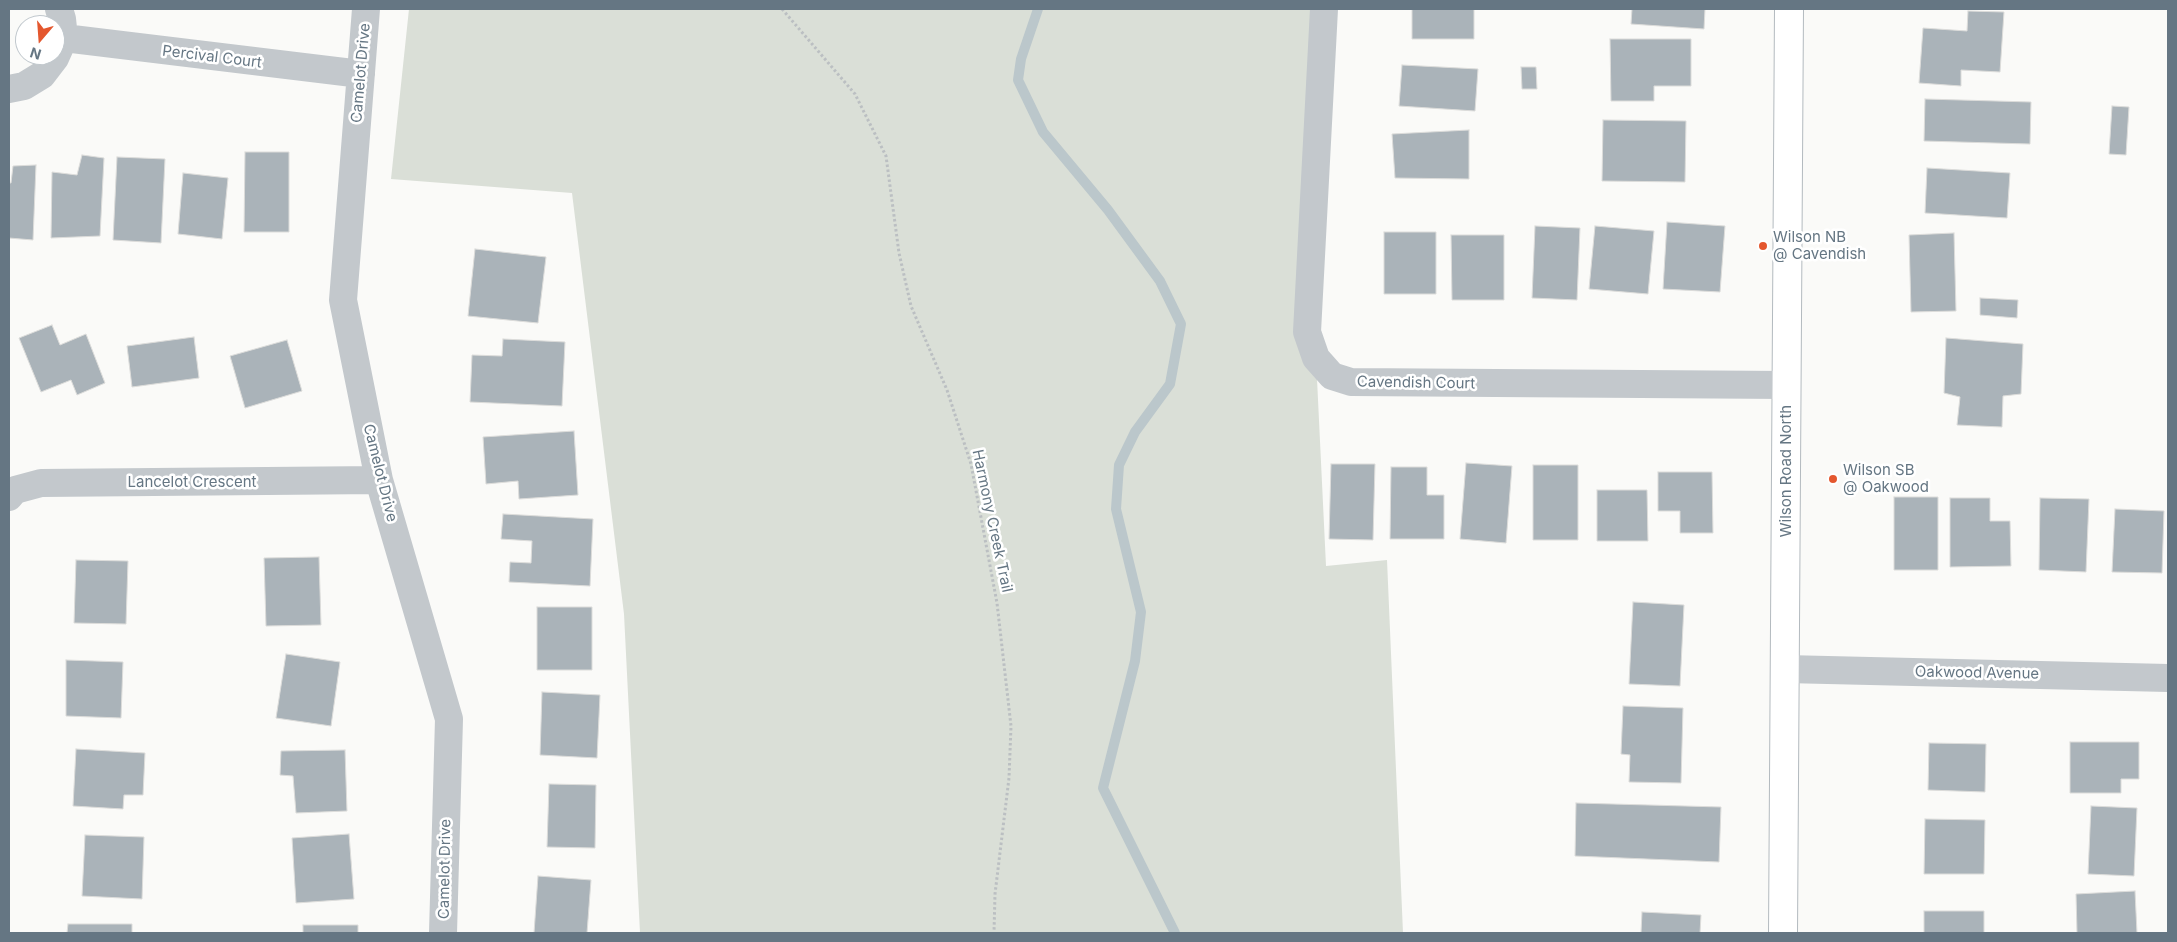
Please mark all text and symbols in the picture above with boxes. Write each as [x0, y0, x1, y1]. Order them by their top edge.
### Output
north arrow [15, 15, 65, 65]
street label: Camelot Drive [348, 22, 374, 124]
street label: Percival Court [161, 42, 263, 72]
text: N [28, 44, 43, 64]
place label: Wilson NB @ Cavendish [1773, 228, 1866, 263]
marker: Wilson NB @ Cavendish [1757, 240, 1769, 252]
street label: Cavendish Court [1357, 373, 1475, 393]
street label: Wilson Road North [1777, 405, 1795, 537]
street label: Camelot Drive [359, 422, 401, 524]
street label: Harmony Creek Trail [968, 448, 1016, 594]
place label: Wilson SB @ Oakwood [1843, 461, 1929, 496]
street label: Lancelot Crescent [128, 473, 256, 491]
marker: Wilson SB @ Oakwood [1827, 473, 1839, 485]
street label: Oakwood Avenue [1915, 663, 2039, 683]
street label: Camelot Drive [435, 819, 455, 919]

